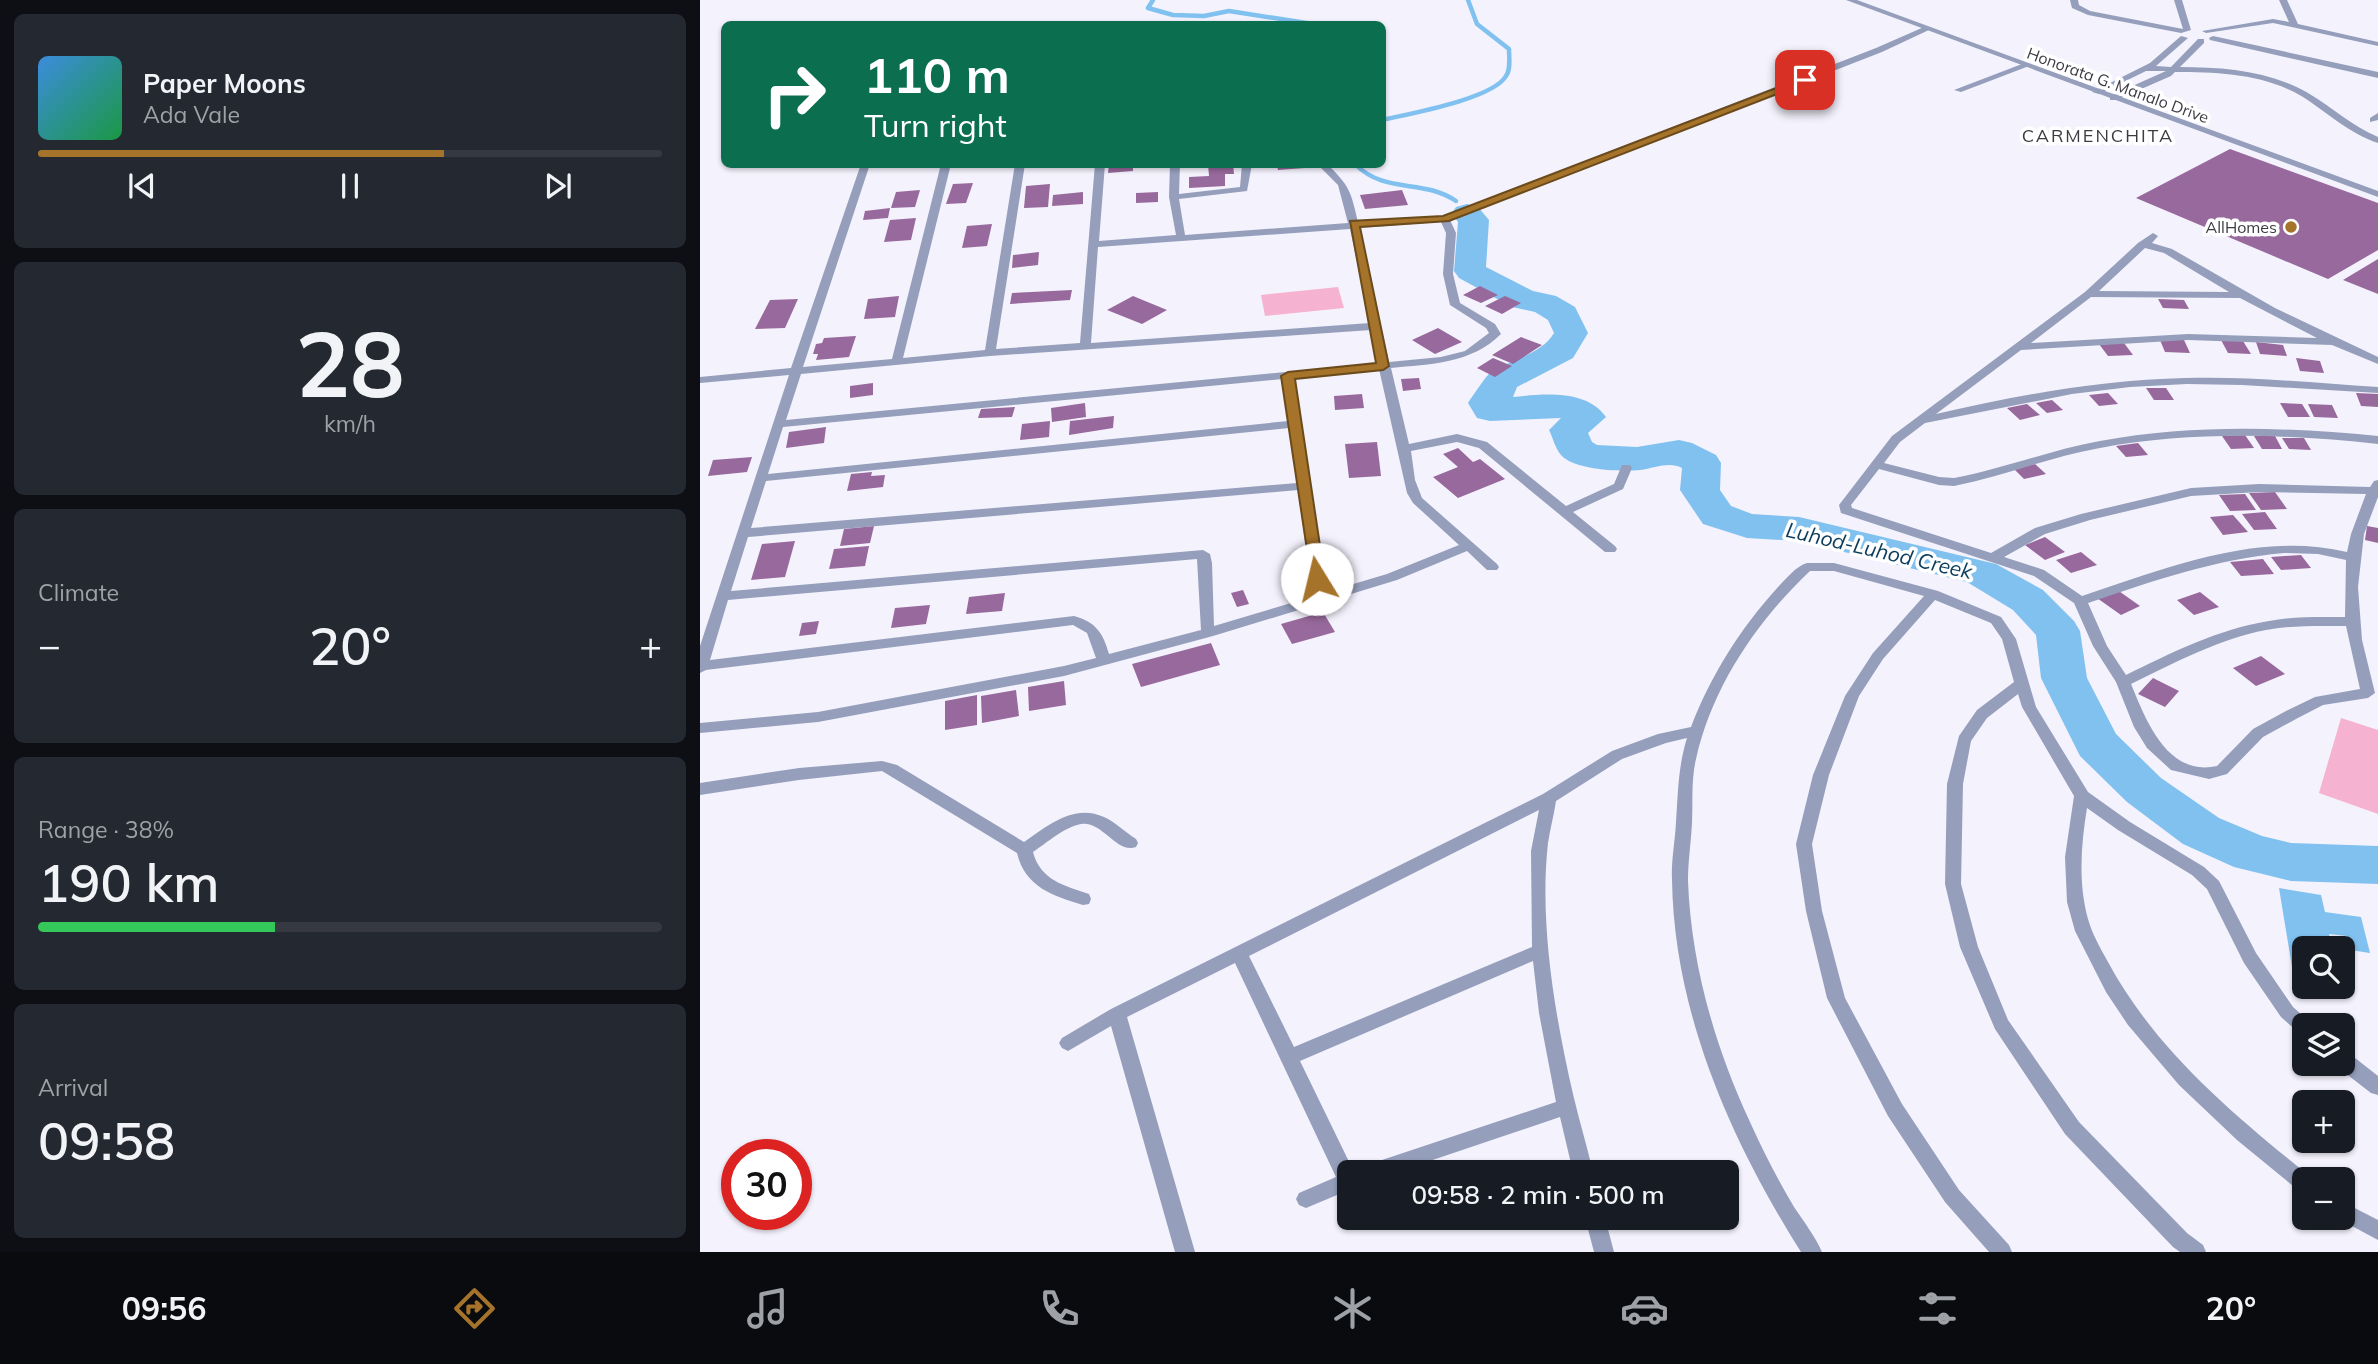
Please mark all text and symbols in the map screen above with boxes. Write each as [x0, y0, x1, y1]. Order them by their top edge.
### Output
street label: Honorata G. Manalo Drive [2024, 43, 2212, 127]
text: 110 m [864, 44, 1010, 105]
icon: right [749, 49, 840, 140]
pin [1775, 50, 1835, 110]
icon: arrive [1786, 61, 1824, 99]
text: Paper Moons [143, 67, 306, 100]
text: Ada Vale [143, 100, 240, 129]
text: Turn right [864, 105, 1007, 145]
district label: CARMENCHITA [2022, 124, 2174, 147]
icon: previous [123, 167, 161, 205]
icon: pause [331, 167, 369, 205]
icon: next [539, 167, 577, 205]
place label: AllHomes [2206, 217, 2277, 237]
marker: AllHomes [2283, 219, 2299, 235]
text: 28 [295, 306, 405, 420]
text: km/h [324, 409, 376, 438]
water label: Luhod-Luhod Creek [1783, 516, 1976, 584]
position arrow [1280, 542, 1354, 616]
text: Climate [38, 578, 119, 607]
text: 20° [309, 613, 391, 678]
text: − [38, 621, 61, 669]
text: + [639, 621, 662, 669]
text: Range · 38% [38, 815, 174, 844]
text: 190 km [38, 850, 219, 915]
map controls [2292, 936, 2355, 1230]
button: search [2292, 936, 2355, 999]
button: layers [2292, 1013, 2355, 1076]
text: Arrival [38, 1073, 108, 1102]
button: + [2292, 1090, 2355, 1153]
text: 09:58 [38, 1108, 175, 1173]
speed limit sign: 30 [721, 1139, 812, 1230]
button: − [2292, 1167, 2355, 1230]
text: 09:58 · 2 min · 500 m [1411, 1178, 1665, 1211]
icon: directions [450, 1284, 499, 1333]
icon: music [743, 1284, 792, 1333]
icon: phone [1035, 1284, 1084, 1333]
icon: climate [1328, 1284, 1377, 1333]
icon: car [1620, 1284, 1669, 1333]
icon: filters [1913, 1284, 1962, 1333]
text: 09:56 [122, 1288, 207, 1328]
text: 20° [2206, 1288, 2256, 1328]

